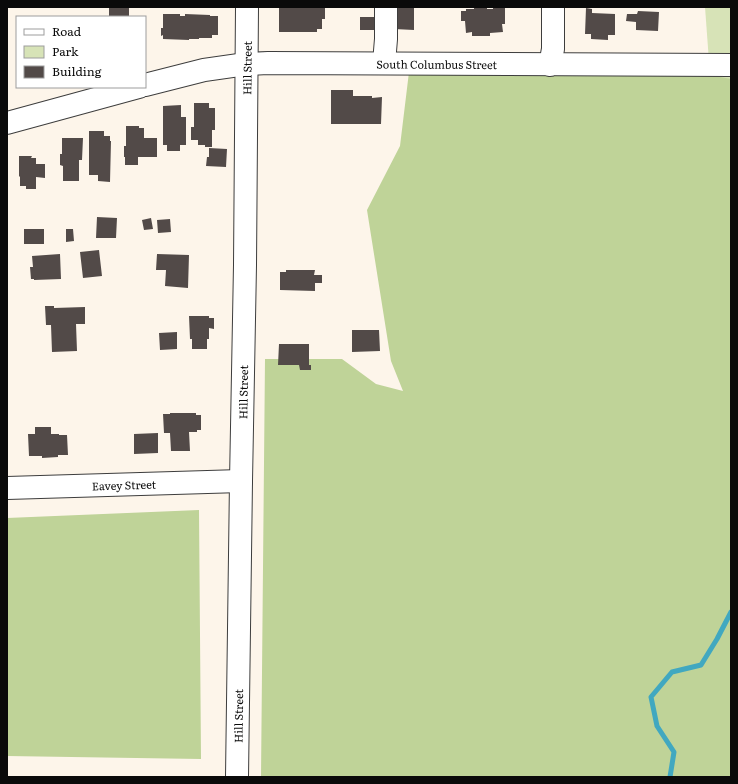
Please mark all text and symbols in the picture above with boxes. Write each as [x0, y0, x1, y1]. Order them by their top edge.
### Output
legend [16, 16, 146, 88]
text: Road [52, 22, 82, 40]
street label: Hill Street [238, 40, 255, 95]
text: Park [52, 42, 79, 60]
street label: South Columbus Street [376, 55, 498, 72]
text: Building [52, 62, 102, 80]
street label: Hill Street [234, 364, 251, 419]
street label: Eavey Street [92, 476, 157, 493]
street label: Hill Street [229, 688, 246, 743]

